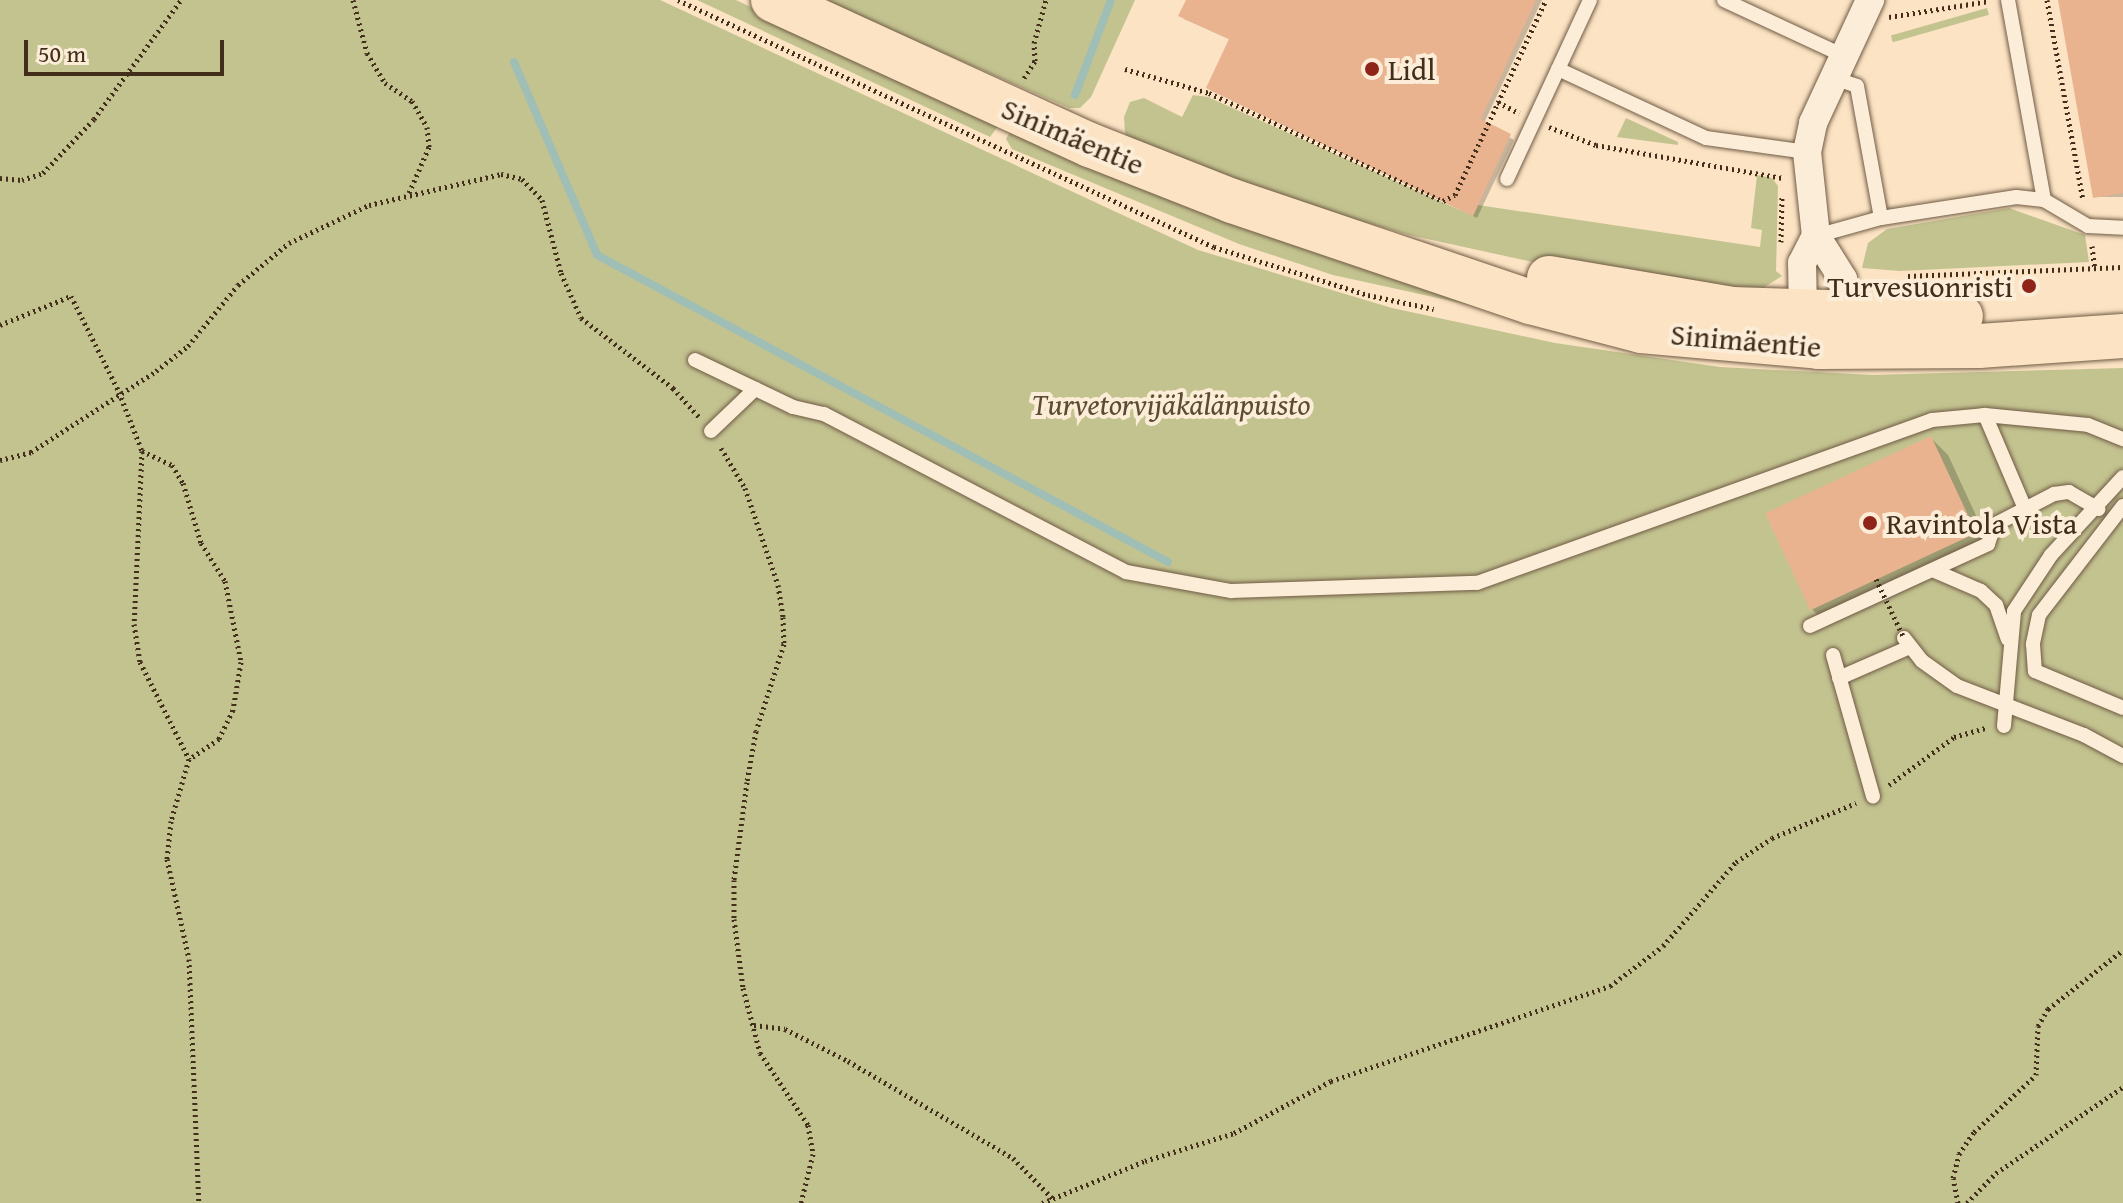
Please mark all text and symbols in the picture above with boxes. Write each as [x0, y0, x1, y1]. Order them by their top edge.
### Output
scale bar [28, 24, 228, 74]
text: 50 m [38, 36, 86, 71]
place label: Lidl [1388, 51, 1435, 87]
marker: Lidl [1363, 60, 1381, 78]
street label: Sinimäentie [996, 90, 1150, 182]
place label: Turvesuonristi [1827, 268, 2013, 304]
marker: Turvesuonristi [2020, 277, 2038, 295]
street label: Sinimäentie [1669, 315, 1823, 365]
park label: Turvetorvijäkälänpuisto [1032, 386, 1310, 422]
place label: Ravintola Vista [1886, 505, 2077, 541]
marker: Ravintola Vista [1861, 514, 1879, 532]

